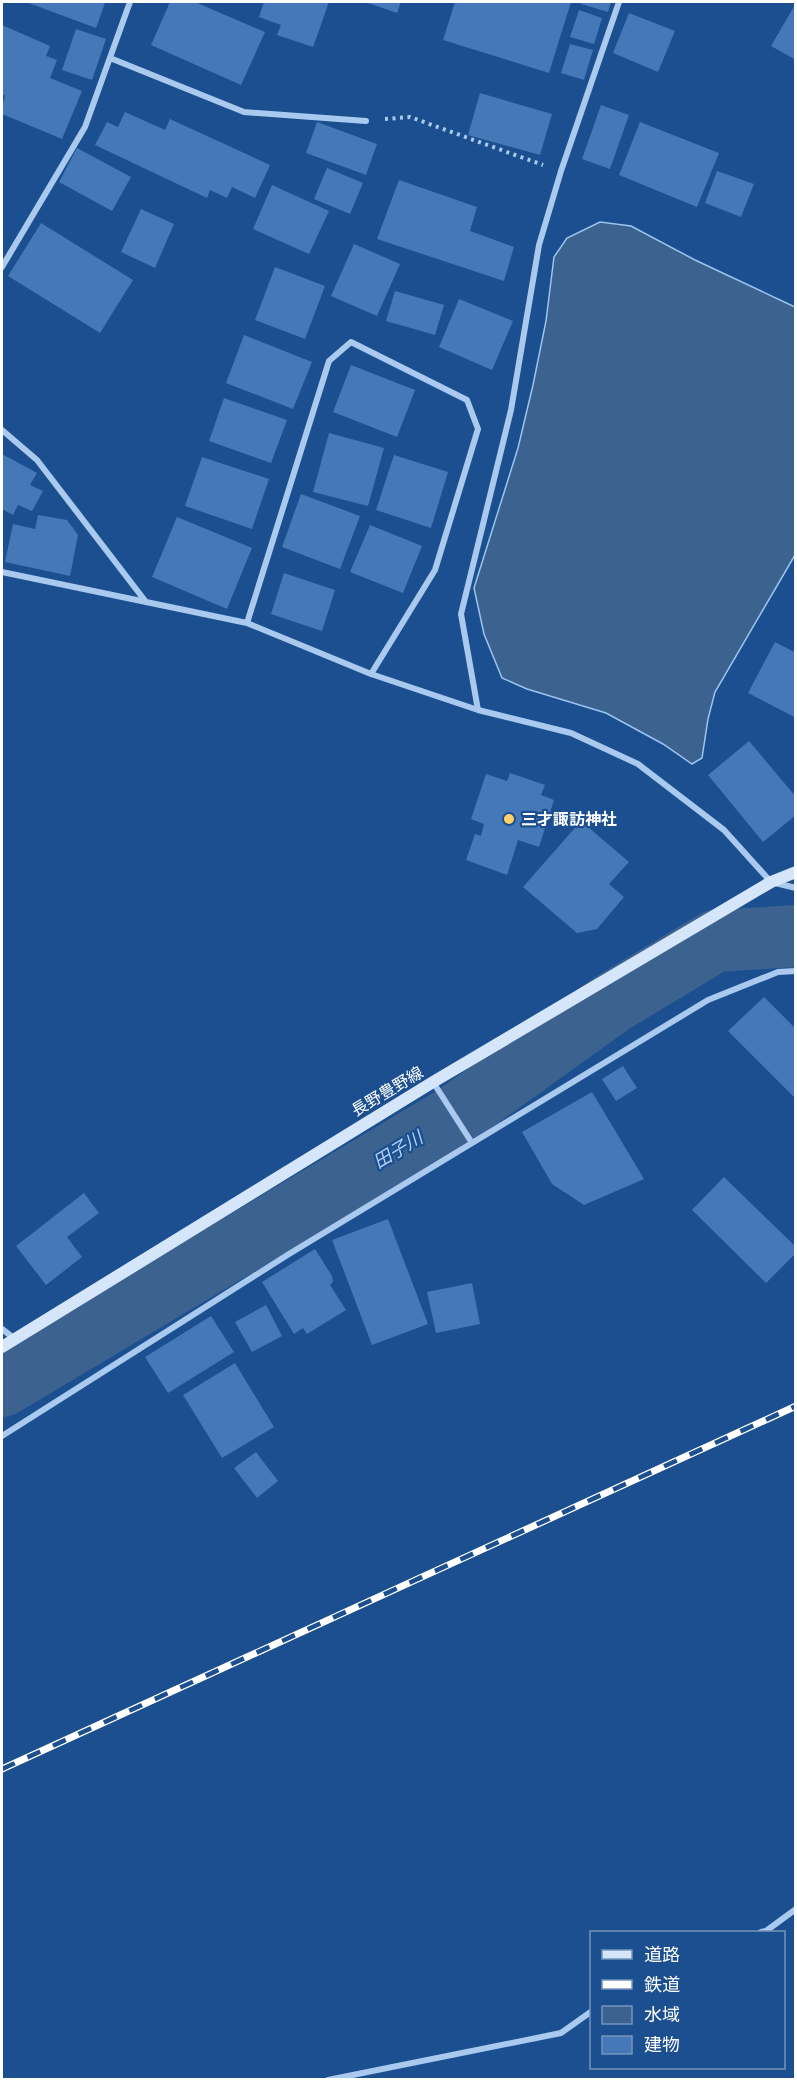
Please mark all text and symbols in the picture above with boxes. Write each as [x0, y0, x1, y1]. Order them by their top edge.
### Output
place label: 三才諏訪神社 [521, 809, 617, 830]
marker: 三才諏訪神社 [502, 812, 516, 826]
street label: 長野豊野線 [348, 1062, 427, 1121]
water label: 田子川 [369, 1125, 429, 1174]
legend [590, 1931, 785, 2069]
text: 道路 [644, 1943, 680, 1967]
text: 鉄道 [644, 1973, 680, 1997]
text: 水域 [644, 2003, 680, 2027]
text: 建物 [644, 2033, 680, 2057]

